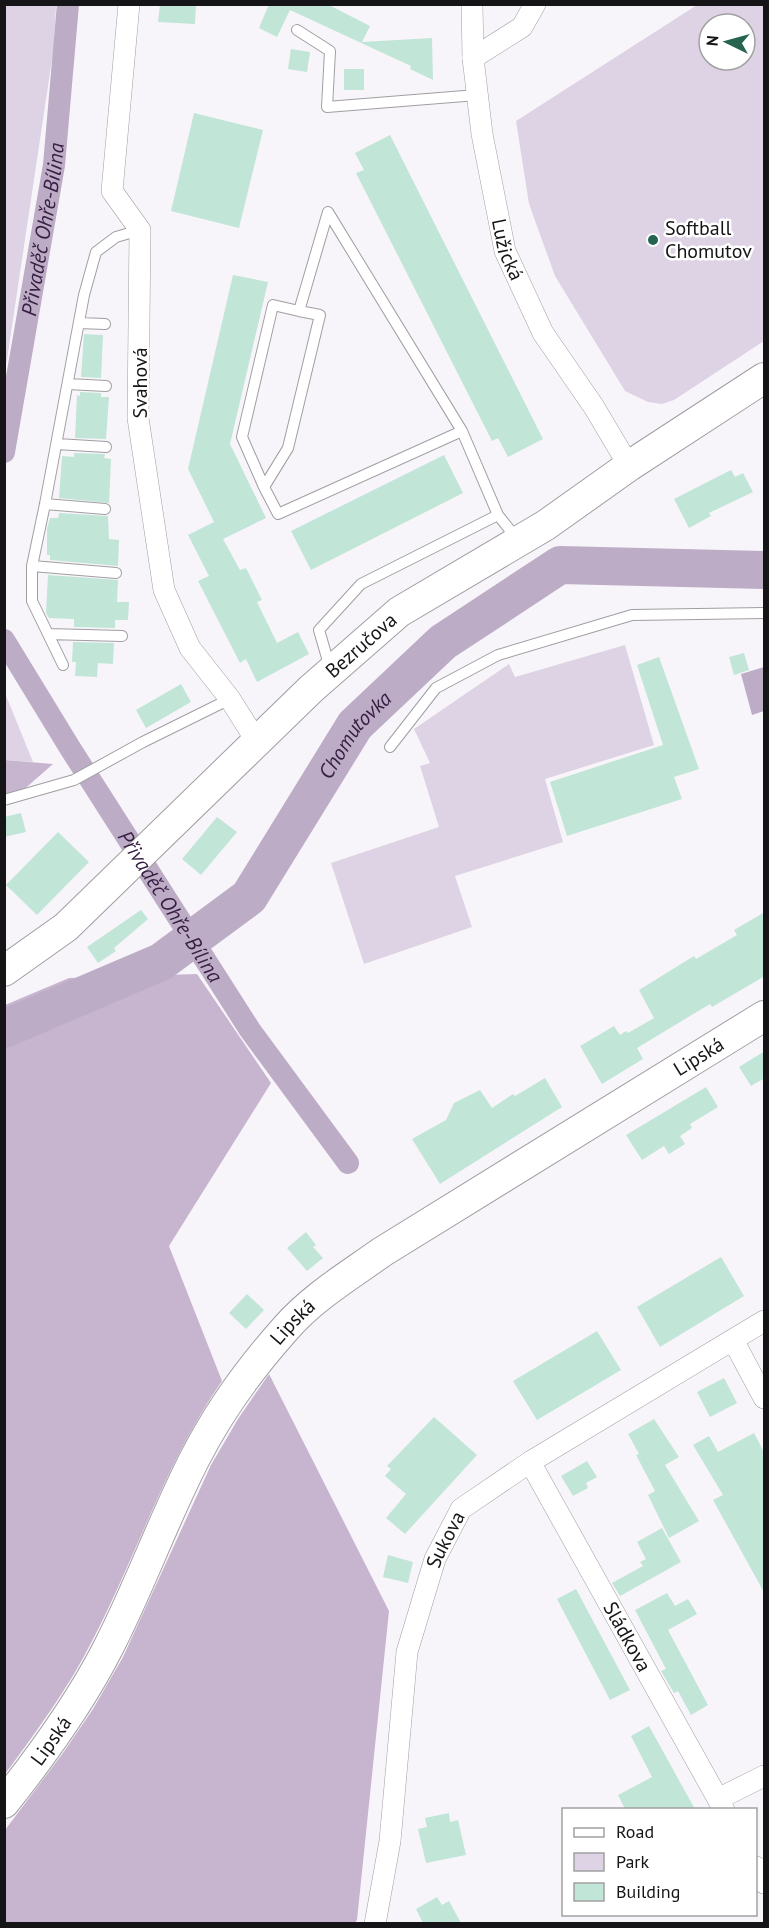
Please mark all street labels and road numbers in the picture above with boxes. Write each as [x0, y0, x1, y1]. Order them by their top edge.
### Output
street label: Lužická [486, 217, 530, 285]
street label: Svahová [127, 347, 153, 419]
street label: Bezručova [320, 607, 402, 684]
street label: Lipská [669, 1031, 729, 1082]
street label: Lipská [264, 1293, 320, 1350]
street label: Sukova [420, 1507, 471, 1571]
street label: Sládkova [597, 1597, 657, 1676]
street label: Lipská [25, 1711, 77, 1771]

